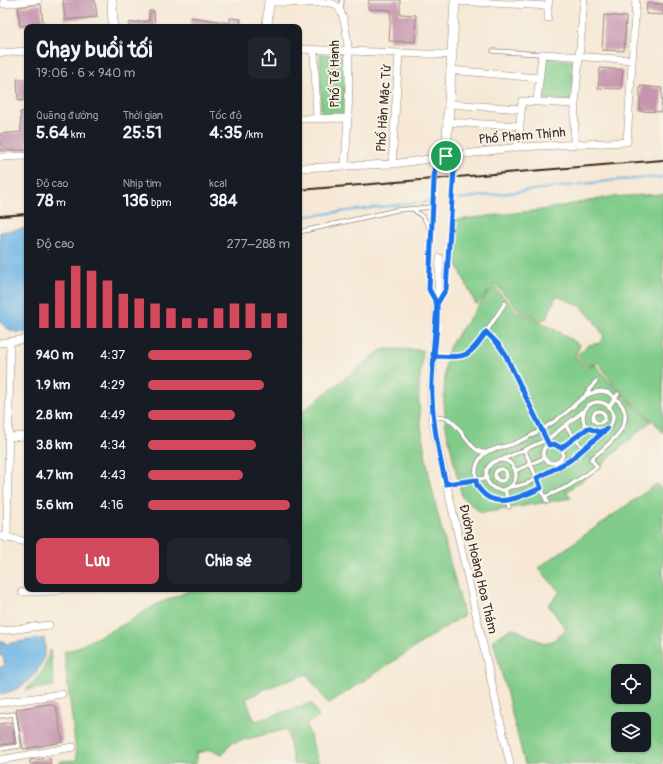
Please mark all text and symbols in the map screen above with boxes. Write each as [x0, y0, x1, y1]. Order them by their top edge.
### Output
text: Chạy buổi tối [36, 36, 153, 64]
button: share [248, 37, 290, 79]
street label: Phố Tế Hanh [327, 40, 343, 108]
street label: Phố Hàn Mặc Tử [373, 63, 395, 153]
text: 19:06 · 6 × 940 m [36, 65, 135, 81]
text: Quãng đường [36, 109, 98, 122]
text: Thời gian [123, 109, 163, 122]
text: Tốc độ [209, 109, 242, 122]
text: 5.64 [36, 122, 69, 143]
text: 25:51 [123, 122, 162, 143]
text: 4:35 [209, 122, 242, 143]
street label: Phố Phạm Thịnh [478, 124, 566, 148]
text: km [69, 128, 85, 141]
text: /km [242, 128, 263, 141]
pin [429, 139, 463, 173]
icon: arrive [435, 145, 457, 167]
text: Độ cao [36, 177, 68, 190]
text: Nhịp tim [123, 177, 161, 190]
text: kcal [209, 177, 227, 190]
text: 78 [36, 190, 54, 211]
text: 136 [123, 190, 149, 211]
text: 384 [209, 190, 237, 211]
text: m [54, 196, 66, 209]
text: bpm [149, 196, 171, 209]
text: Độ cao [36, 236, 74, 252]
text: 277–288 m [227, 236, 290, 252]
text: 940 m [36, 347, 73, 363]
text: 4:37 [100, 347, 125, 363]
text: 1.9 km [36, 377, 70, 393]
text: 4:29 [100, 377, 125, 393]
text: 2.8 km [36, 407, 72, 423]
text: 4:49 [100, 407, 125, 423]
text: 3.8 km [36, 437, 72, 453]
text: 4:34 [100, 437, 126, 453]
text: 4.7 km [36, 467, 73, 483]
text: 4:43 [100, 467, 126, 483]
text: 5.6 km [36, 497, 73, 513]
text: 4:16 [100, 497, 124, 513]
street label: Đường Hoàng Hoa Thám [455, 503, 501, 635]
button: Lưu [36, 538, 159, 584]
button: Chia sẻ [167, 538, 290, 584]
map controls [611, 664, 651, 752]
button: locate [611, 664, 651, 704]
button: layers [611, 712, 651, 752]

